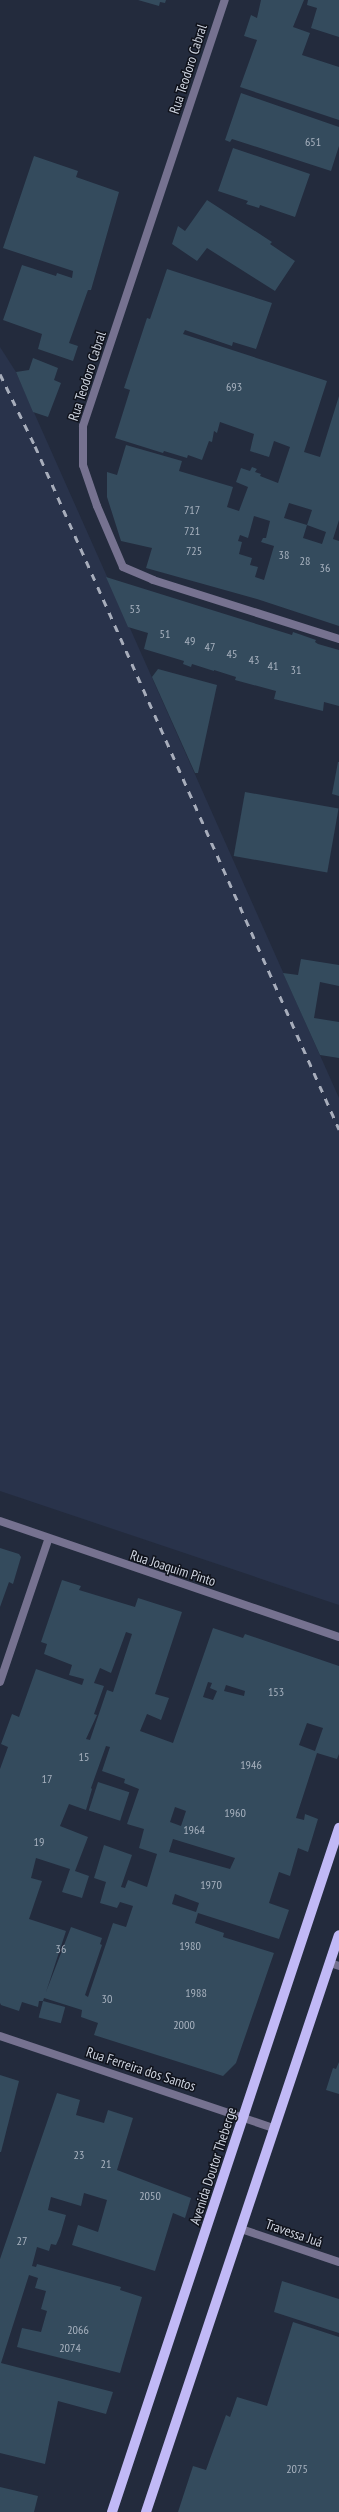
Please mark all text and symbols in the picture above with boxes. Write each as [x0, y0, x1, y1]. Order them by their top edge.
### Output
street label: Rua Teodoro Cabral [166, 22, 210, 116]
house number: 651 [305, 135, 321, 149]
street label: Rua Teodoro Cabral [65, 329, 109, 423]
house number: 693 [226, 380, 242, 394]
house number: 717 [184, 503, 200, 517]
house number: 721 [184, 524, 200, 538]
house number: 725 [186, 544, 202, 558]
house number: 38 [279, 548, 289, 562]
house number: 28 [300, 554, 310, 568]
house number: 36 [320, 561, 330, 575]
house number: 53 [130, 602, 140, 616]
house number: 51 [160, 627, 170, 641]
house number: 49 [185, 634, 195, 648]
house number: 47 [205, 640, 215, 654]
house number: 45 [227, 647, 237, 661]
house number: 43 [249, 653, 259, 667]
house number: 41 [268, 659, 278, 673]
house number: 31 [291, 663, 301, 677]
street label: Rua Joaquim Pinto [128, 1546, 218, 1590]
house number: 153 [268, 1685, 284, 1699]
house number: 15 [79, 1750, 89, 1764]
house number: 1946 [240, 1758, 262, 1772]
house number: 17 [42, 1772, 52, 1786]
house number: 1960 [224, 1806, 246, 1820]
house number: 1964 [183, 1823, 205, 1837]
house number: 19 [34, 1835, 44, 1849]
house number: 1970 [200, 1878, 222, 1892]
house number: 1980 [179, 1939, 201, 1953]
house number: 36 [56, 1942, 66, 1956]
house number: 1988 [185, 1986, 207, 2000]
house number: 30 [102, 1992, 112, 2006]
house number: 2000 [173, 2018, 195, 2032]
street label: Rua Ferreira dos Santos [84, 2043, 198, 2095]
street label: Avenida Doutor Theberge [186, 2105, 240, 2227]
house number: 23 [74, 2148, 84, 2162]
house number: 21 [101, 2157, 111, 2171]
house number: 2050 [139, 2189, 161, 2203]
street label: Travessa Juá [263, 2215, 325, 2251]
house number: 27 [17, 2234, 27, 2248]
house number: 2066 [67, 2323, 89, 2337]
house number: 2074 [59, 2341, 81, 2355]
house number: 2075 [286, 2462, 308, 2476]

